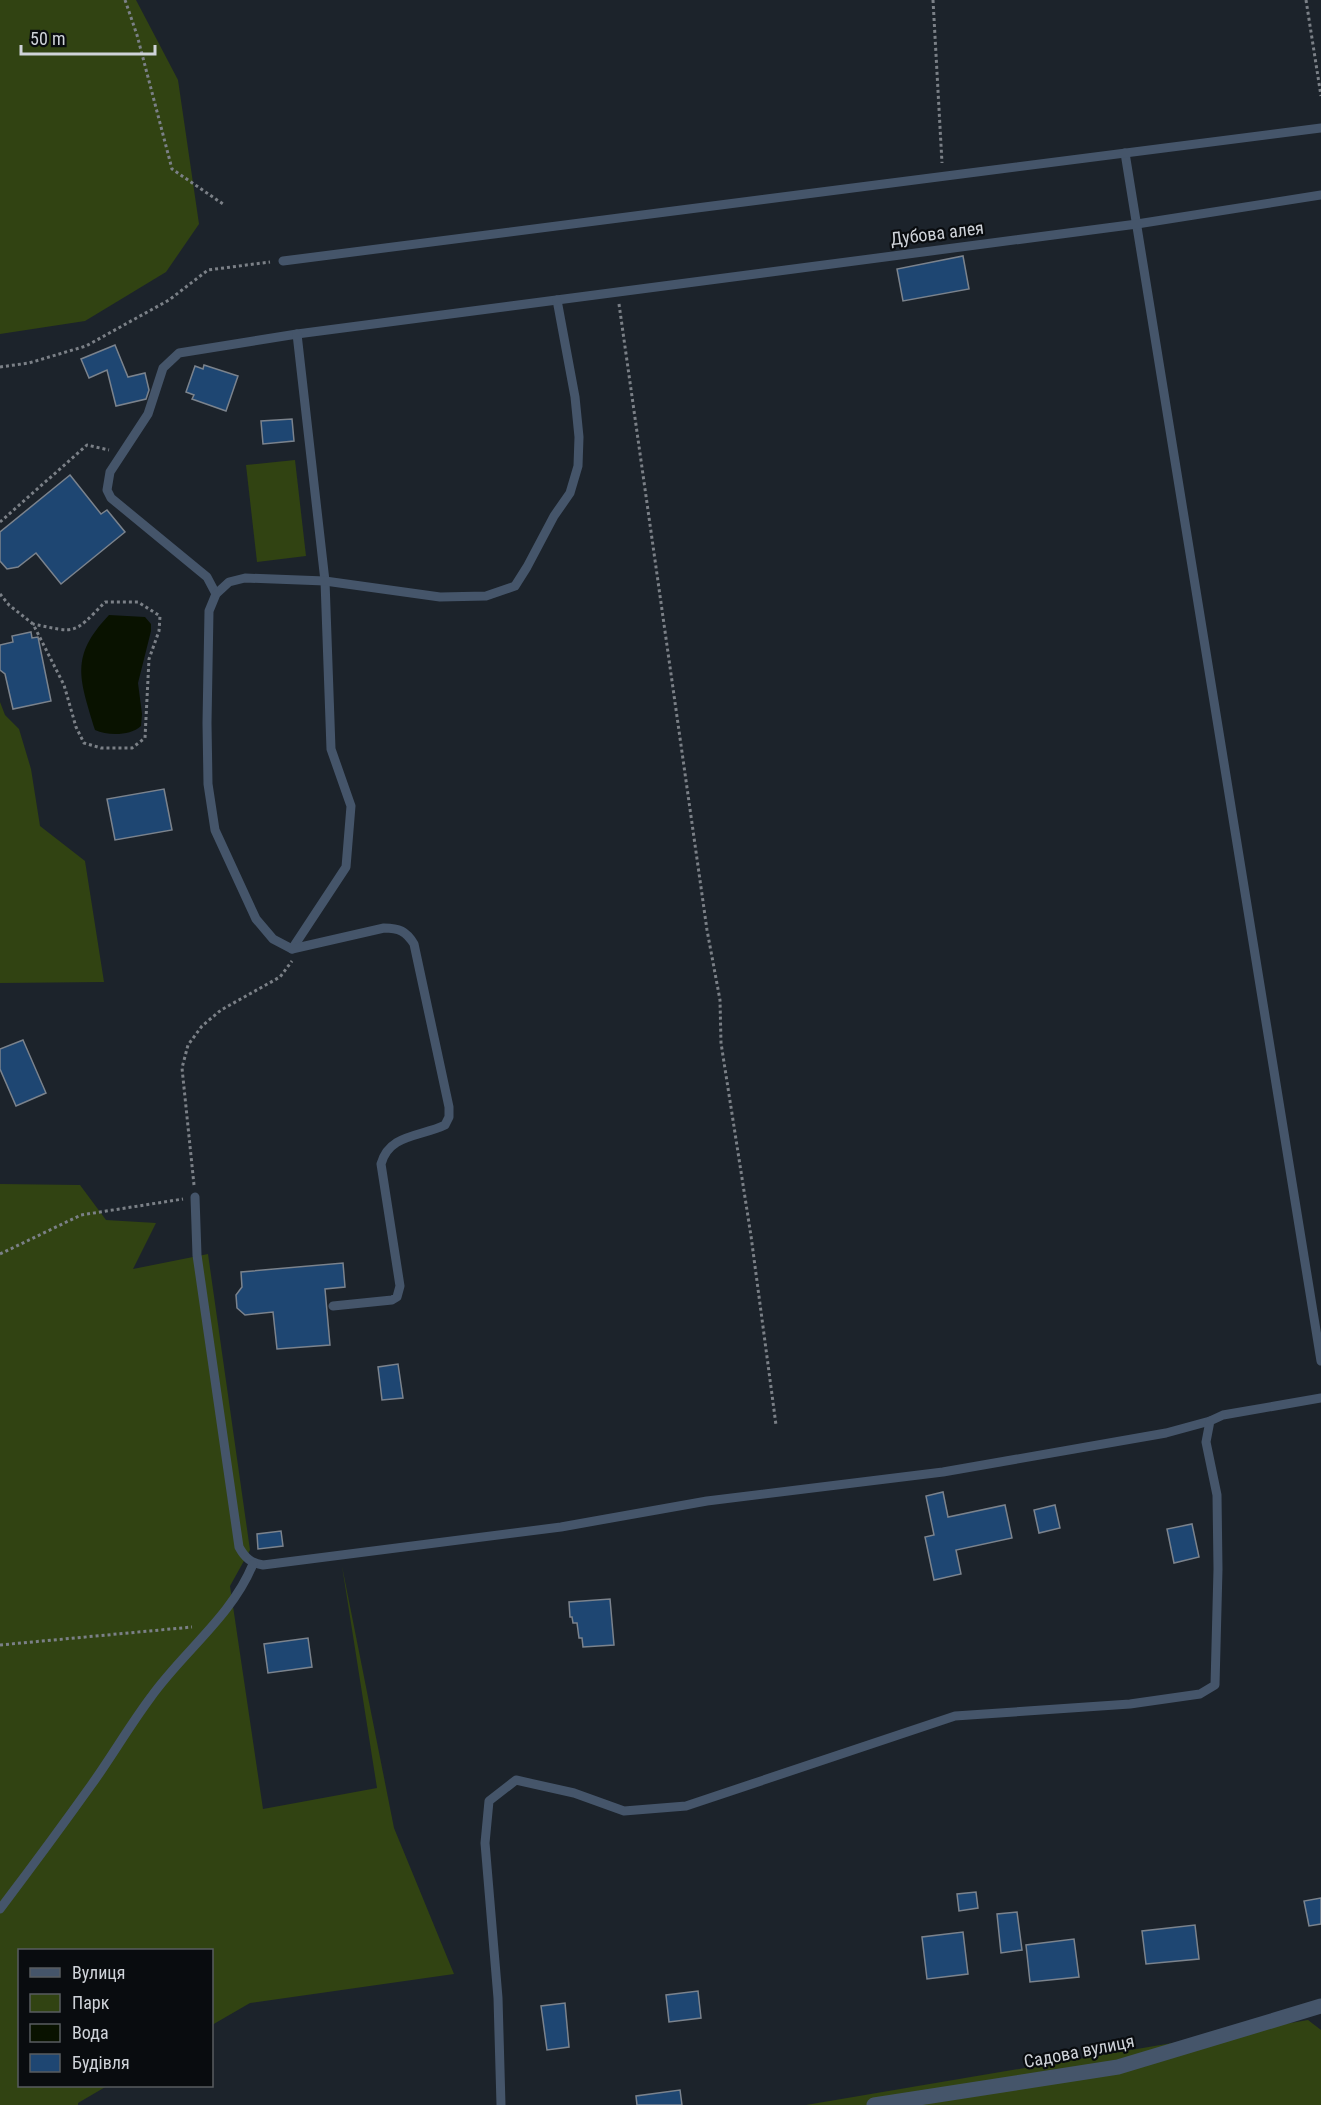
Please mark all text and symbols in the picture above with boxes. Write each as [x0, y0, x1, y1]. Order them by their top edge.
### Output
scale bar [21, 18, 154, 56]
text: 50 m [30, 28, 65, 49]
street label: Дубова алея [889, 217, 985, 249]
legend [18, 1949, 213, 2087]
text: Вулиця [72, 1962, 126, 1983]
text: Парк [72, 1992, 110, 2013]
text: Вода [72, 2022, 109, 2043]
street label: Садова вулиця [1022, 2030, 1136, 2072]
text: Будівля [72, 2052, 130, 2073]

